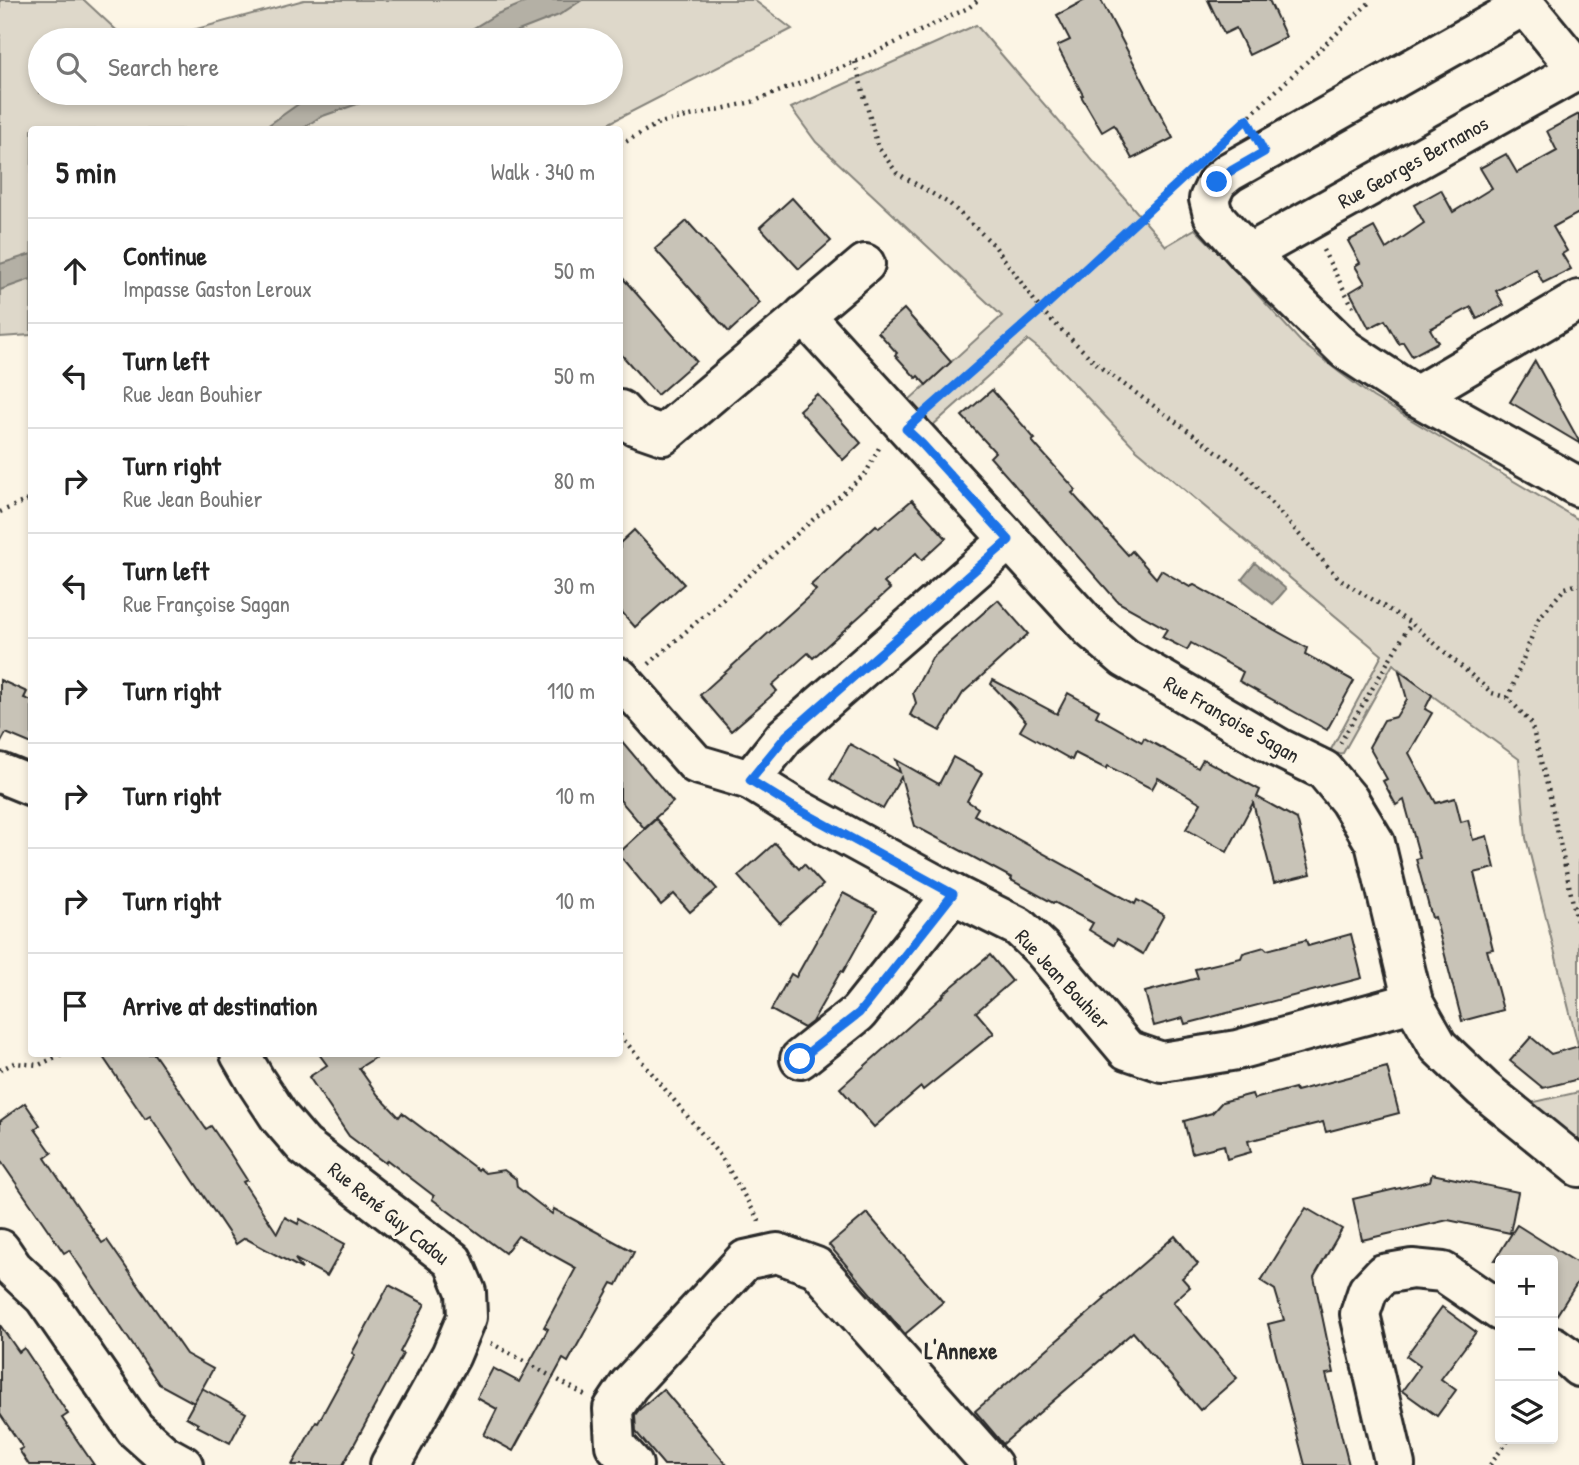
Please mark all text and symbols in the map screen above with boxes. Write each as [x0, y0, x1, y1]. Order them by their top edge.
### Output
search box [28, 28, 623, 105]
icon: search [52, 48, 90, 86]
text: Search here [108, 49, 219, 84]
street label: Rue Georges Bernanos [1333, 109, 1493, 215]
text: 5 min [56, 152, 116, 192]
text: Walk · 340 m [491, 156, 595, 187]
route end [1201, 166, 1232, 197]
text: Continue [123, 238, 207, 273]
icon: ahead [56, 252, 94, 290]
text: 50 m [554, 255, 595, 286]
text: Impasse Gaston Leroux [123, 273, 312, 304]
text: Turn left [123, 343, 209, 378]
icon: left [56, 357, 94, 395]
text: 50 m [554, 360, 595, 391]
text: Rue Jean Bouhier [123, 378, 262, 409]
text: Turn right [123, 448, 221, 483]
icon: right [56, 462, 94, 500]
text: 80 m [554, 465, 595, 496]
text: Rue Jean Bouhier [123, 483, 262, 514]
text: Turn left [123, 553, 209, 588]
icon: left [56, 567, 94, 605]
text: 30 m [553, 570, 595, 601]
text: Rue Françoise Sagan [123, 588, 290, 619]
street label: Rue Françoise Sagan [1159, 668, 1305, 770]
icon: right [56, 672, 94, 710]
text: Turn right [123, 673, 221, 708]
text: 110 m [547, 675, 595, 706]
icon: right [56, 777, 94, 815]
text: Turn right [123, 778, 221, 813]
text: 10 m [555, 780, 595, 811]
icon: right [56, 882, 94, 920]
text: Turn right [123, 883, 221, 918]
text: 10 m [555, 885, 595, 916]
street label: Rue Jean Bouhier [1009, 923, 1117, 1035]
icon: arrive [56, 987, 94, 1025]
text: Arrive at destination [123, 988, 318, 1023]
route start [784, 1043, 815, 1074]
street label: Rue René Guy Cadou [322, 1155, 456, 1271]
map controls [1495, 1255, 1558, 1444]
button: + [1495, 1255, 1558, 1318]
button: − [1495, 1318, 1558, 1381]
district label: L'Annexe [925, 1335, 998, 1366]
button: layers [1495, 1381, 1558, 1444]

